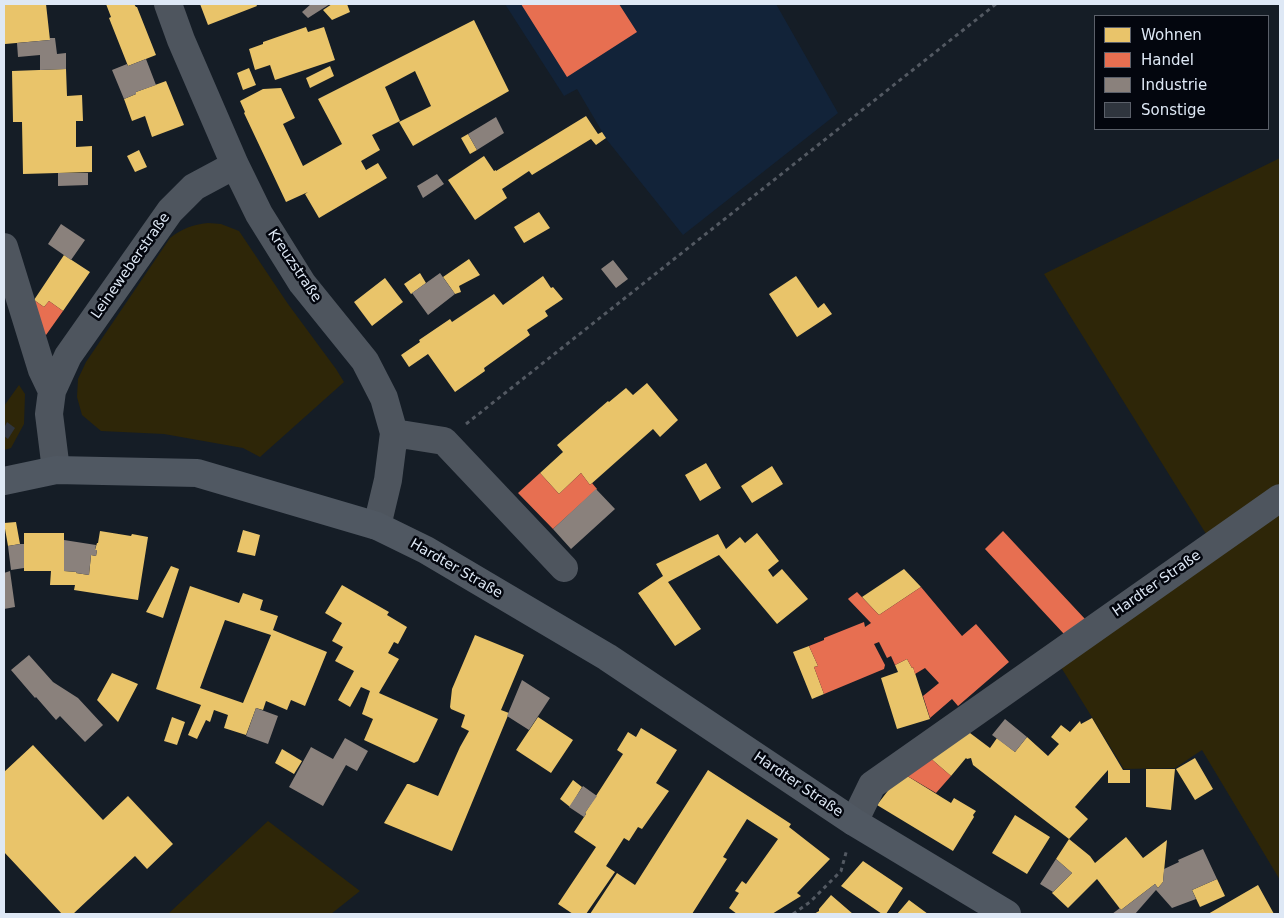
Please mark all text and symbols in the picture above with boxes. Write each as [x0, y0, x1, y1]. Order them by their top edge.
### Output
legend [1094, 15, 1269, 130]
text: Wohnen [1141, 26, 1202, 44]
text: Handel [1141, 51, 1194, 69]
text: Industrie [1141, 76, 1207, 94]
text: Sonstige [1141, 101, 1206, 119]
street label: Leineweberstraße [88, 210, 174, 322]
street label: Kreuzstraße [264, 226, 324, 306]
street label: Hardter Straße [407, 536, 505, 602]
street label: Hardter Straße [1110, 547, 1204, 621]
street label: Hardter Straße [750, 749, 846, 821]

